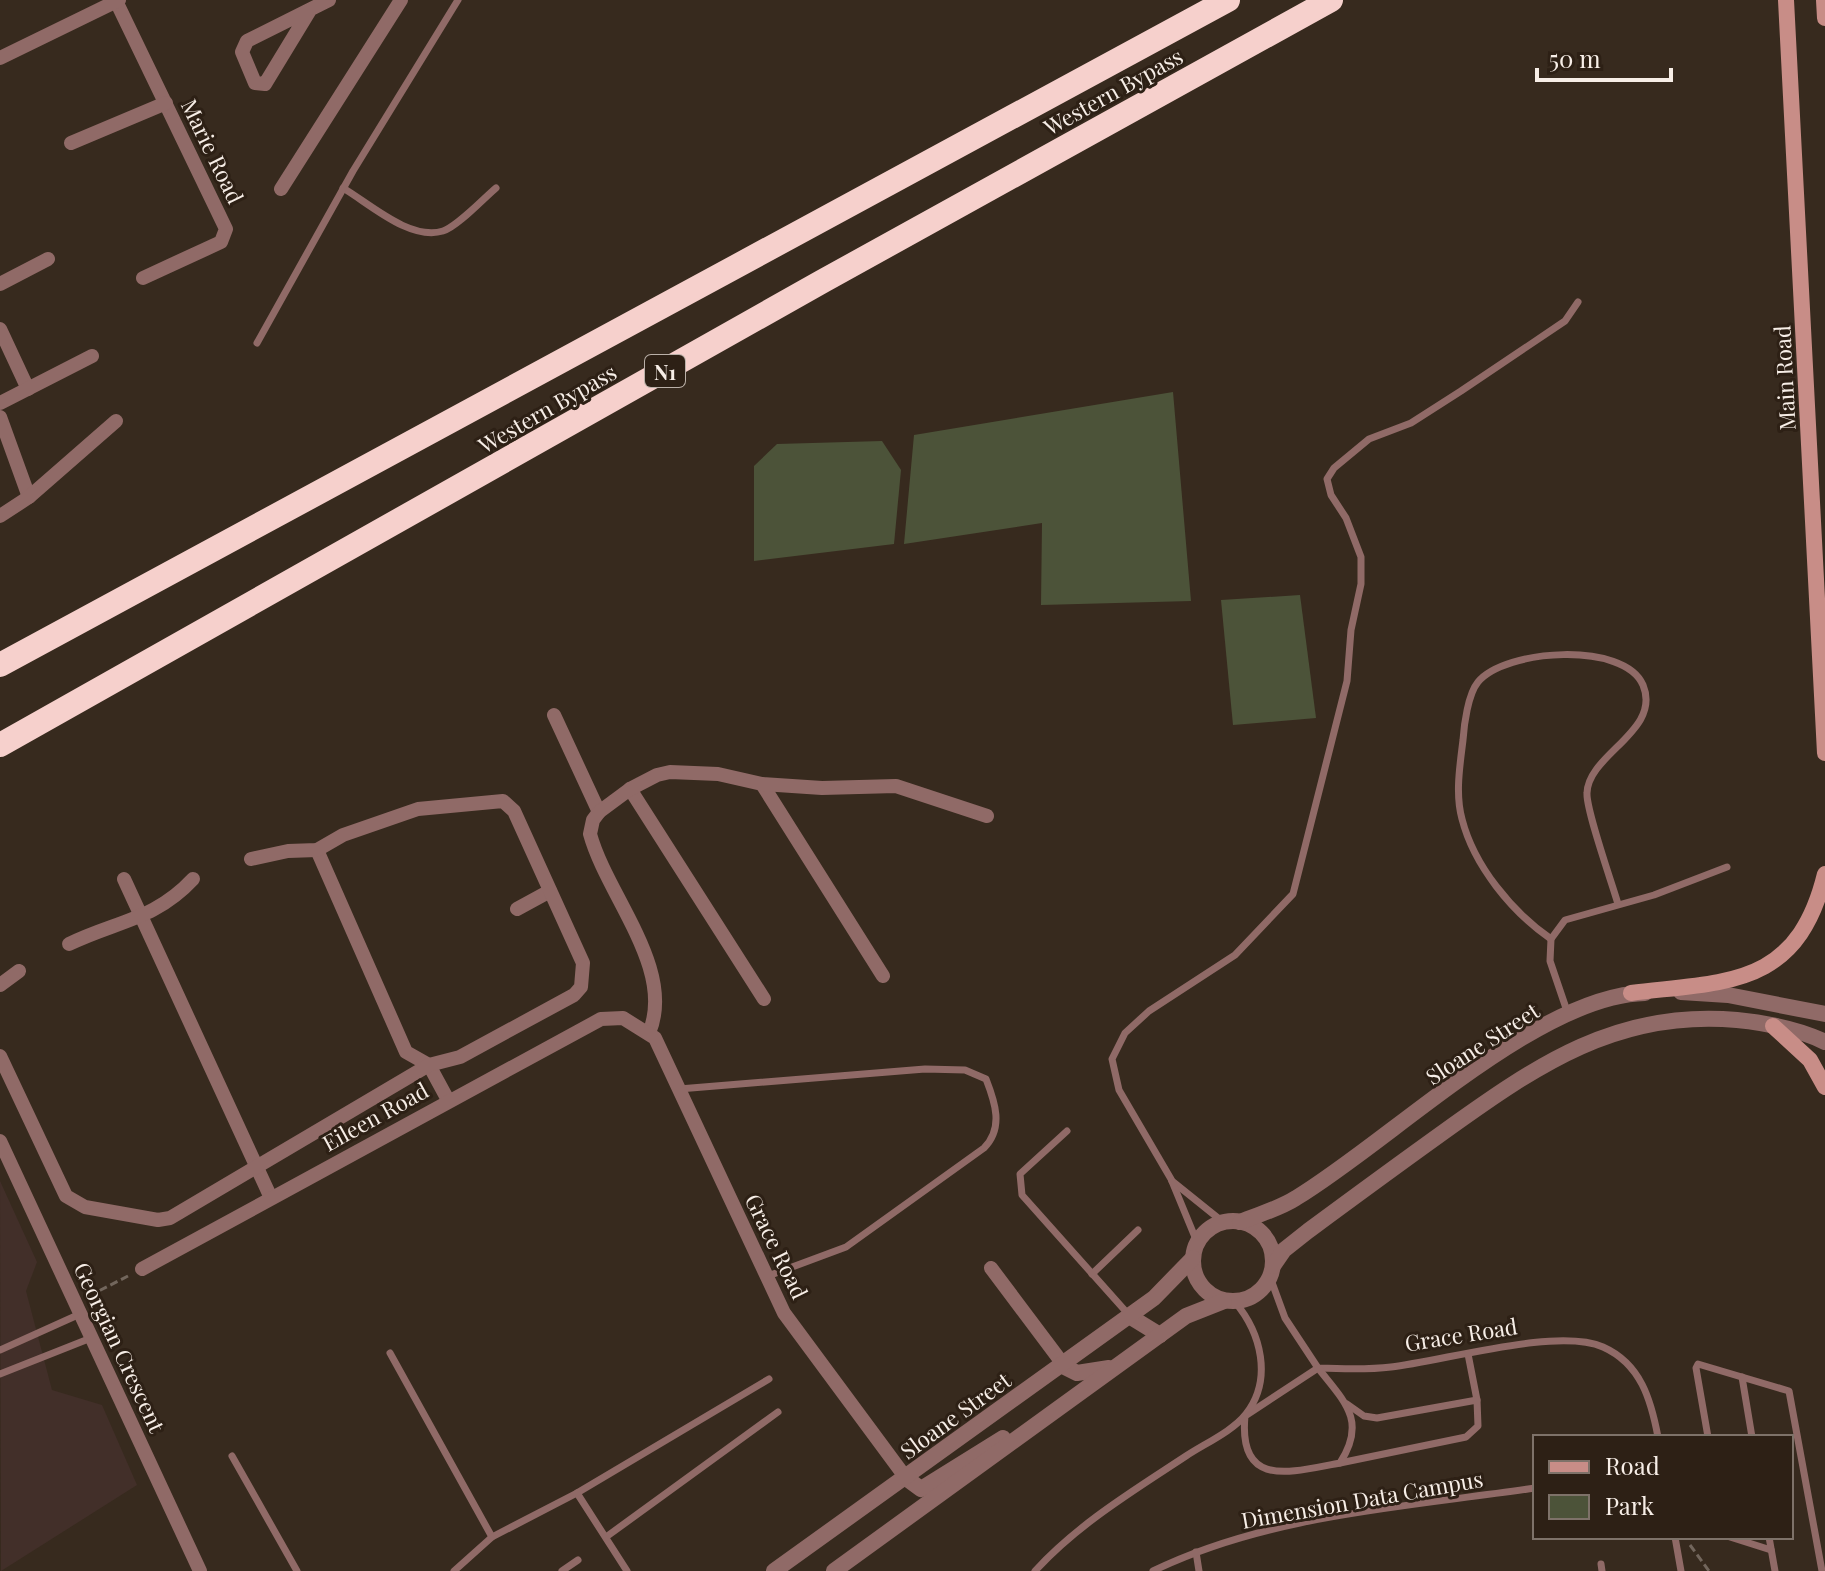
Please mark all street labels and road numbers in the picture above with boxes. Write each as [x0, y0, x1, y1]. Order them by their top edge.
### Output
street label: Western Bypass [1037, 40, 1188, 142]
street label: Marie Road [175, 94, 251, 209]
street label: Main Road [1766, 325, 1802, 431]
road number: N1 [645, 355, 685, 387]
street label: Western Bypass [472, 356, 621, 460]
street label: Sloane Street [1419, 994, 1546, 1091]
street label: Eileen Road [317, 1074, 434, 1157]
street label: Grace Road [739, 1188, 815, 1304]
street label: Georgian Crescent [67, 1257, 173, 1438]
street label: Grace Road [1403, 1310, 1520, 1358]
street label: Sloane Street [894, 1364, 1017, 1465]
street label: Dimension Data Campus [1239, 1463, 1485, 1535]

